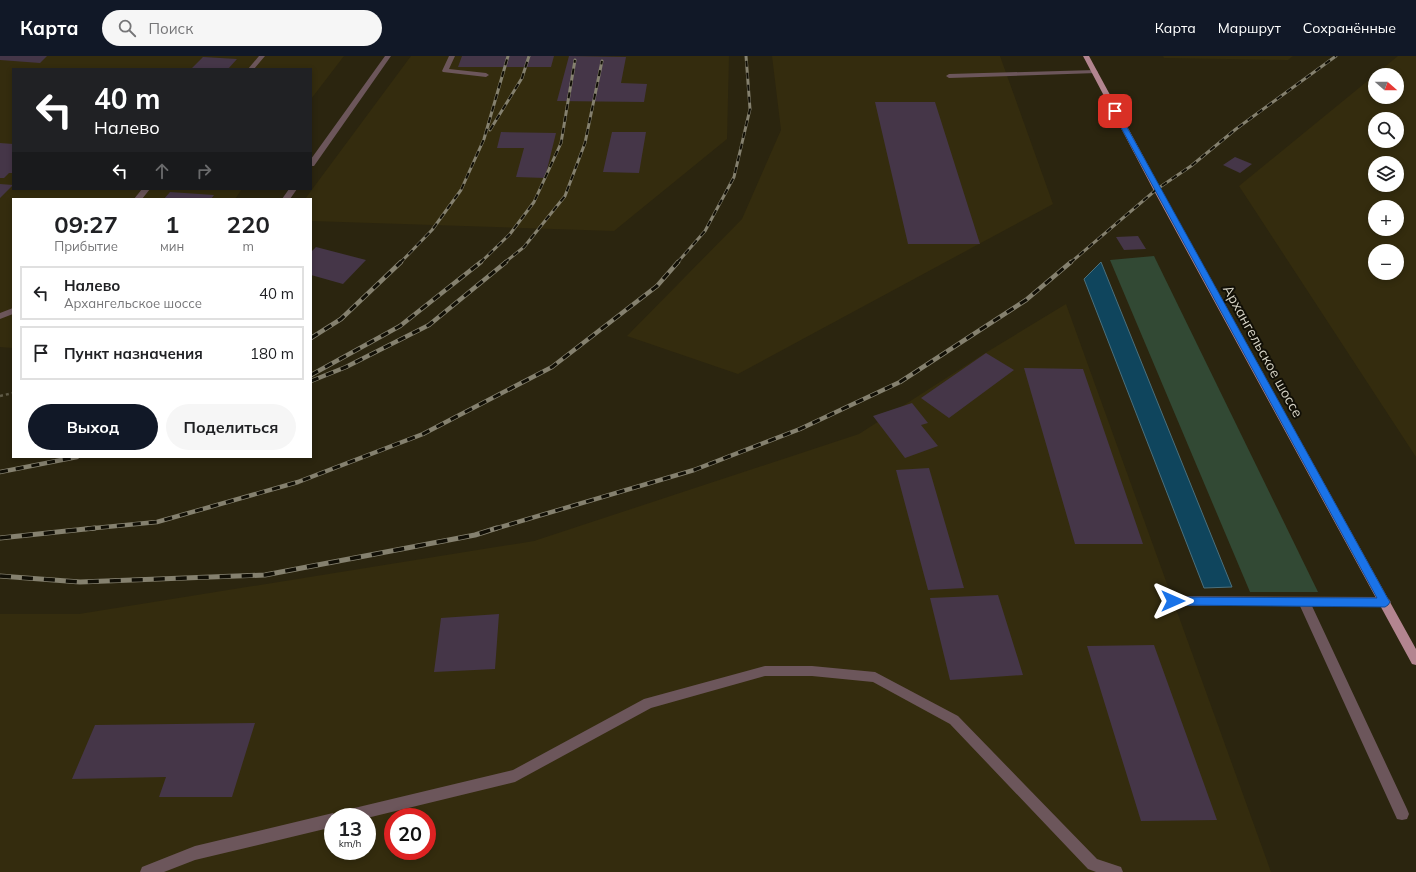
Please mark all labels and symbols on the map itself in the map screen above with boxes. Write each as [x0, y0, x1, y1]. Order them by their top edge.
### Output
north arrow [1368, 68, 1404, 104]
pin [1098, 94, 1132, 128]
street label: Архангельское шоссе [1219, 282, 1307, 421]
position arrow [1152, 580, 1194, 622]
speed limit sign: 20 [384, 808, 436, 860]

